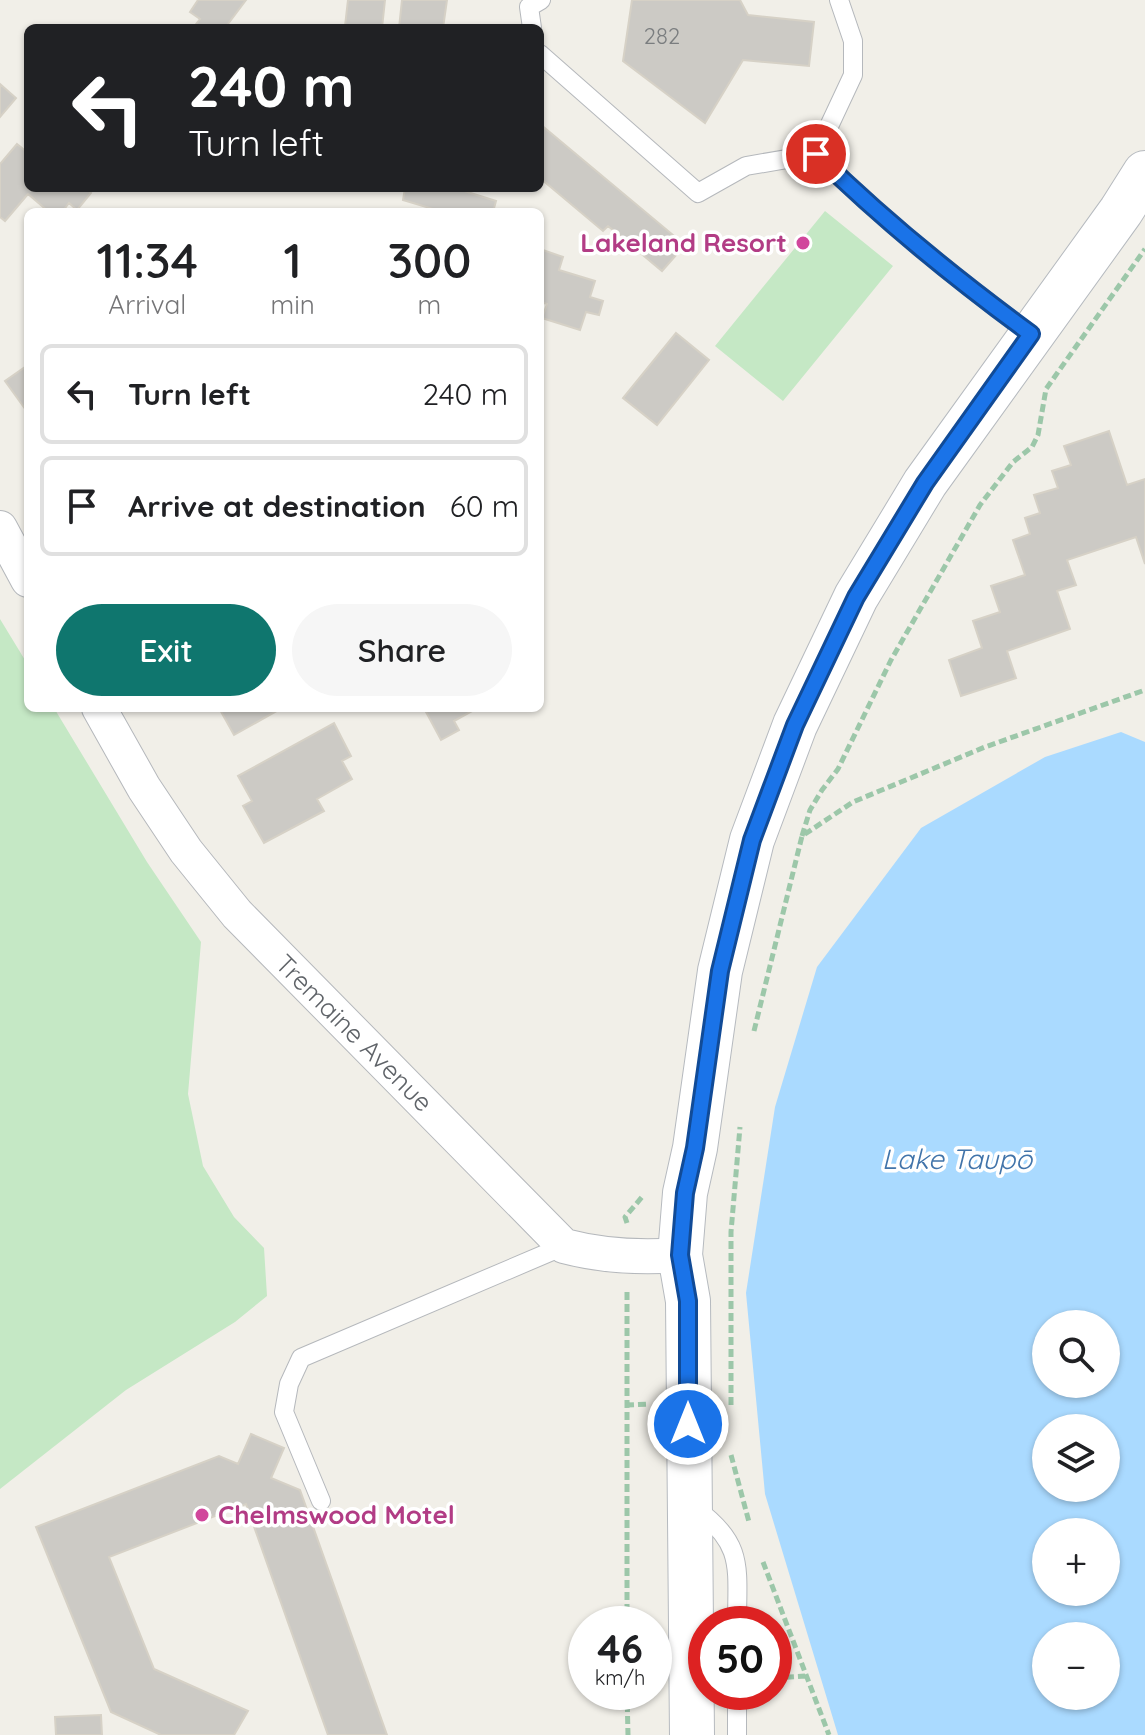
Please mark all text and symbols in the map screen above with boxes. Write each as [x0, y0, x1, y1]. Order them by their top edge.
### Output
house number: 282 [644, 22, 680, 50]
text: 240 m [188, 51, 355, 121]
icon: left [56, 56, 160, 160]
text: Turn left [188, 120, 324, 165]
pin [782, 120, 850, 188]
icon: arrive [794, 132, 838, 176]
place label: Lakeland Resort [580, 226, 787, 259]
text: 11:34 [97, 230, 198, 290]
text: 1 [283, 230, 302, 290]
text: 300 [387, 230, 471, 290]
marker: Lakeland Resort [794, 234, 812, 252]
text: Arrival [108, 288, 186, 321]
text: min [271, 288, 315, 321]
text: m [418, 288, 441, 321]
icon: left [60, 372, 104, 416]
text: Turn left [128, 375, 251, 413]
text: 240 m [423, 375, 508, 413]
icon: arrive [60, 484, 104, 528]
text: Arrive at destination [128, 487, 426, 525]
text: 60 m [450, 487, 519, 525]
button: Exit [56, 604, 276, 696]
button: Share [292, 604, 512, 696]
street label: Tremaine Avenue [269, 947, 440, 1118]
water label: Lake Taupō [882, 1141, 1033, 1176]
map controls [1032, 1310, 1120, 1710]
button: search [1032, 1310, 1120, 1398]
position arrow [646, 1382, 730, 1466]
button: layers [1032, 1414, 1120, 1502]
place label: Chelmswood Motel [218, 1498, 455, 1531]
marker: Chelmswood Motel [193, 1506, 211, 1524]
button: + [1032, 1518, 1120, 1606]
speed limit sign: 50 [688, 1606, 792, 1710]
button: − [1032, 1622, 1120, 1710]
text: 46 [597, 1623, 643, 1673]
text: km/h [595, 1665, 645, 1690]

